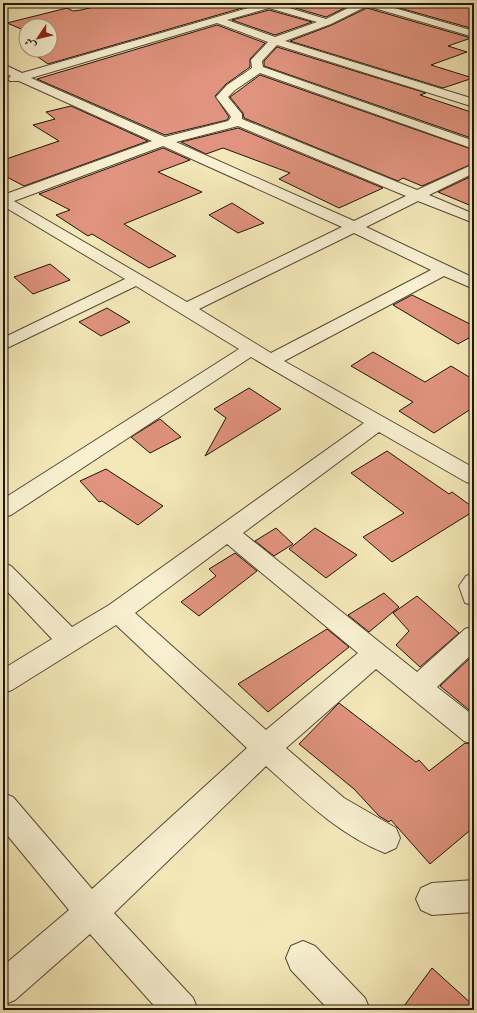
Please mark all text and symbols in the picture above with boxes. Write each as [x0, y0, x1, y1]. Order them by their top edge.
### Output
north arrow [18, 18, 58, 58]
text: ش [22, 35, 39, 52]

